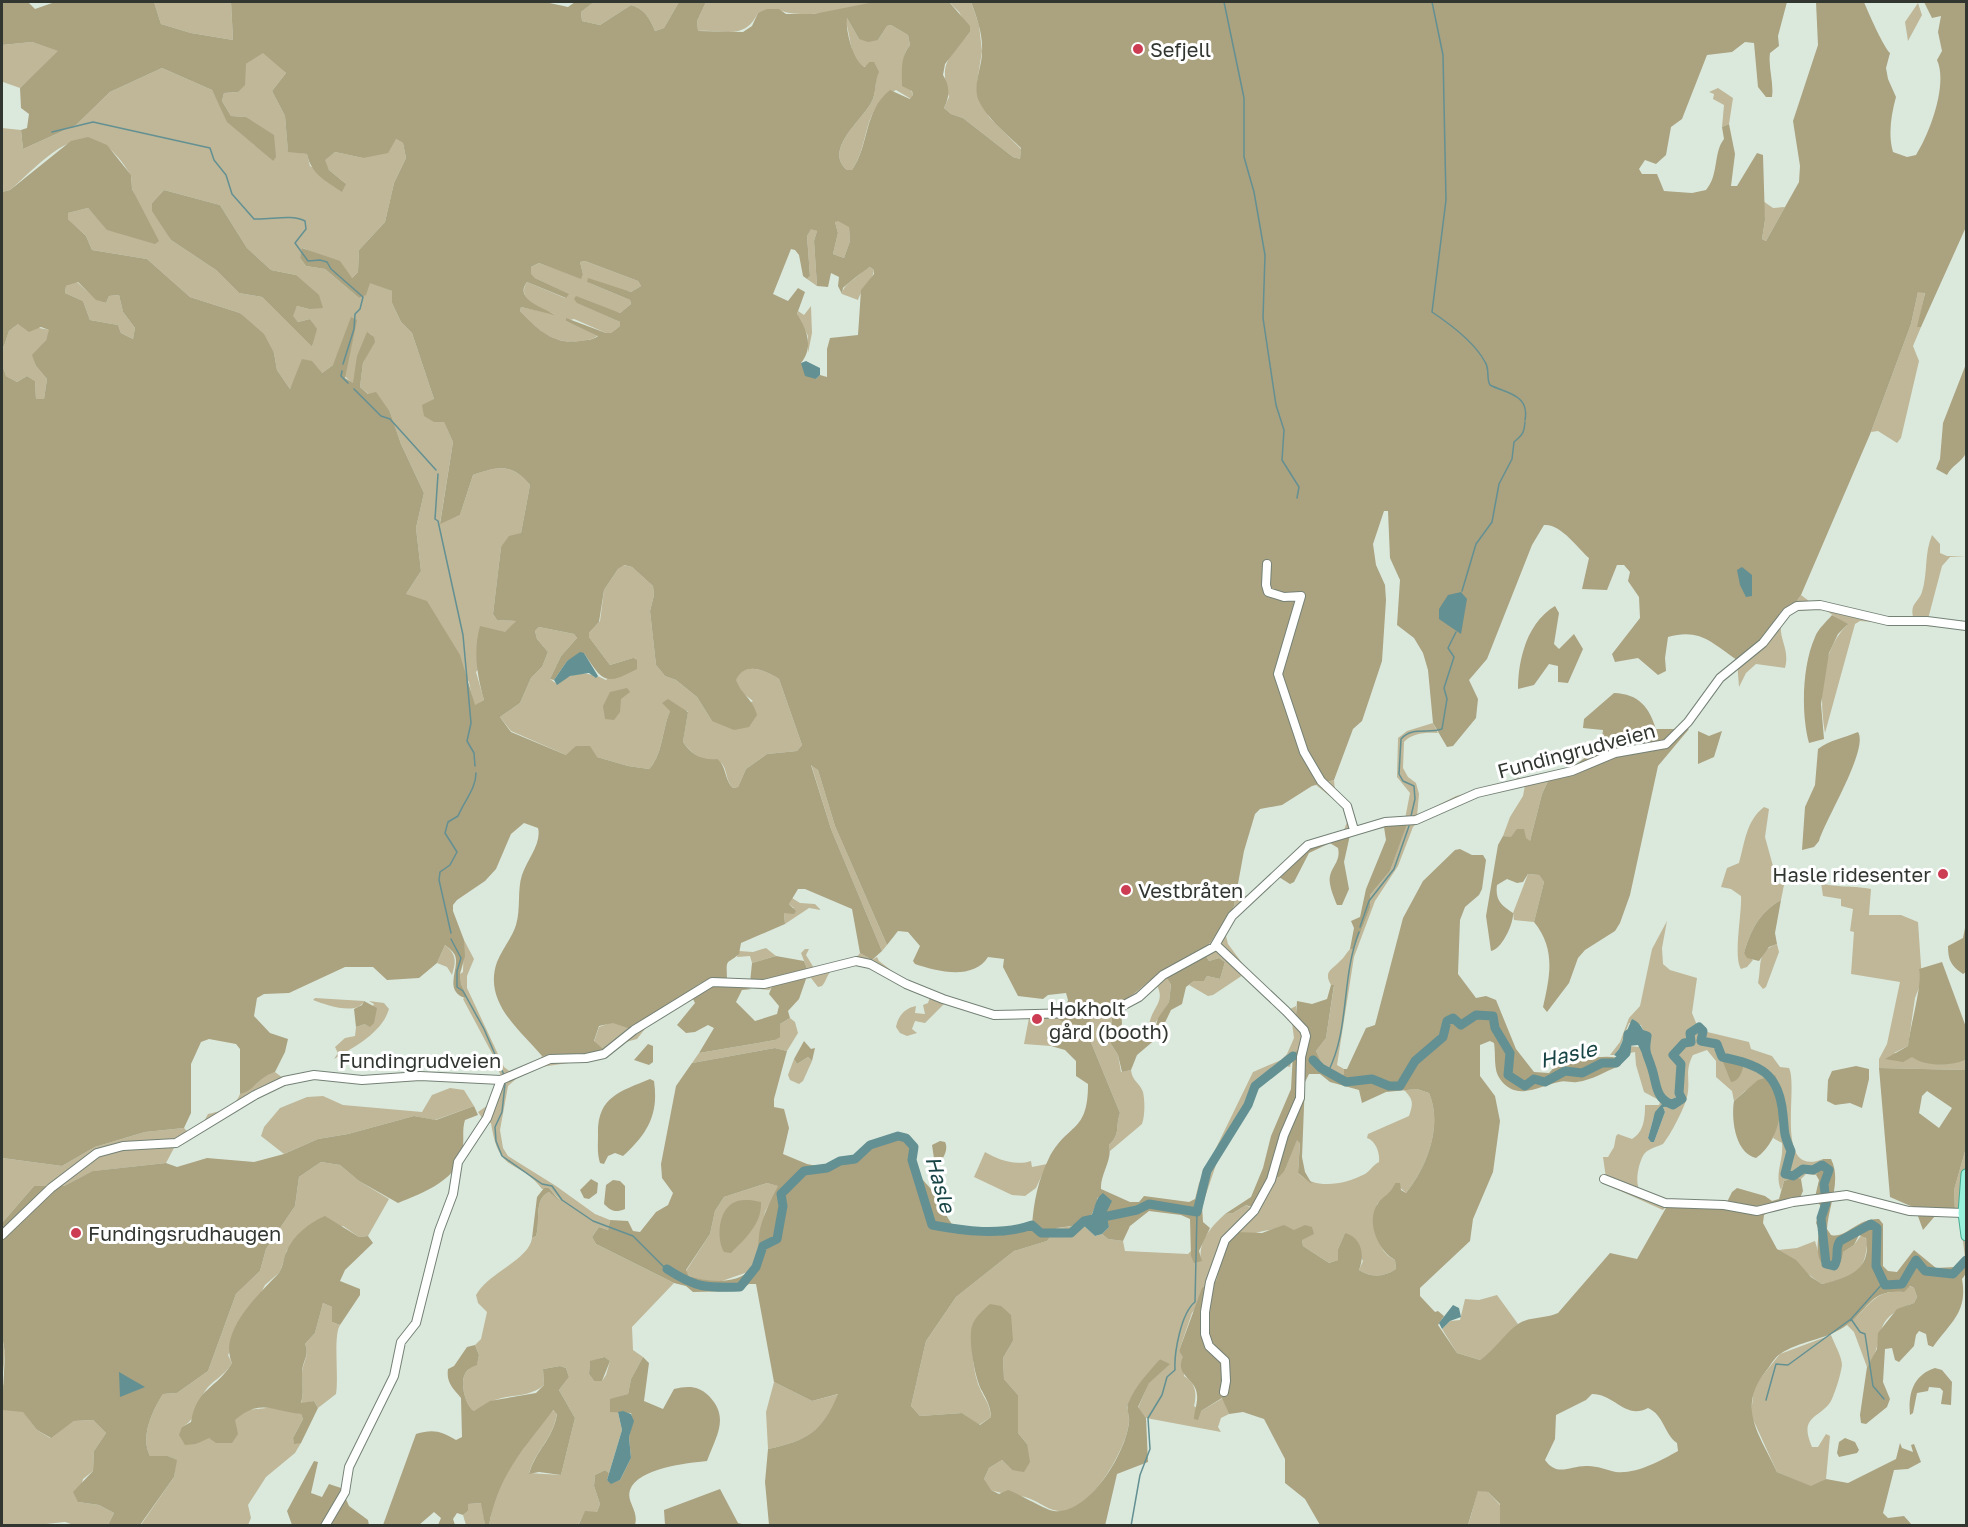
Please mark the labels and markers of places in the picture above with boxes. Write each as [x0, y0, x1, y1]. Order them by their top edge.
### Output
place label: Sefjell [1150, 37, 1211, 61]
marker: Sefjell [1131, 42, 1145, 56]
place label: Hasle ridesenter [1772, 862, 1931, 886]
marker: Hasle ridesenter [1936, 867, 1950, 881]
place label: Vestbråten [1138, 878, 1243, 902]
marker: Vestbråten [1119, 883, 1133, 897]
place label: Hokholt gård (booth) [1049, 996, 1169, 1043]
marker: Hokholt gård (booth) [1030, 1012, 1044, 1026]
place label: Fundingsrudhaugen [88, 1221, 281, 1245]
marker: Fundingsrudhaugen [69, 1226, 83, 1240]

